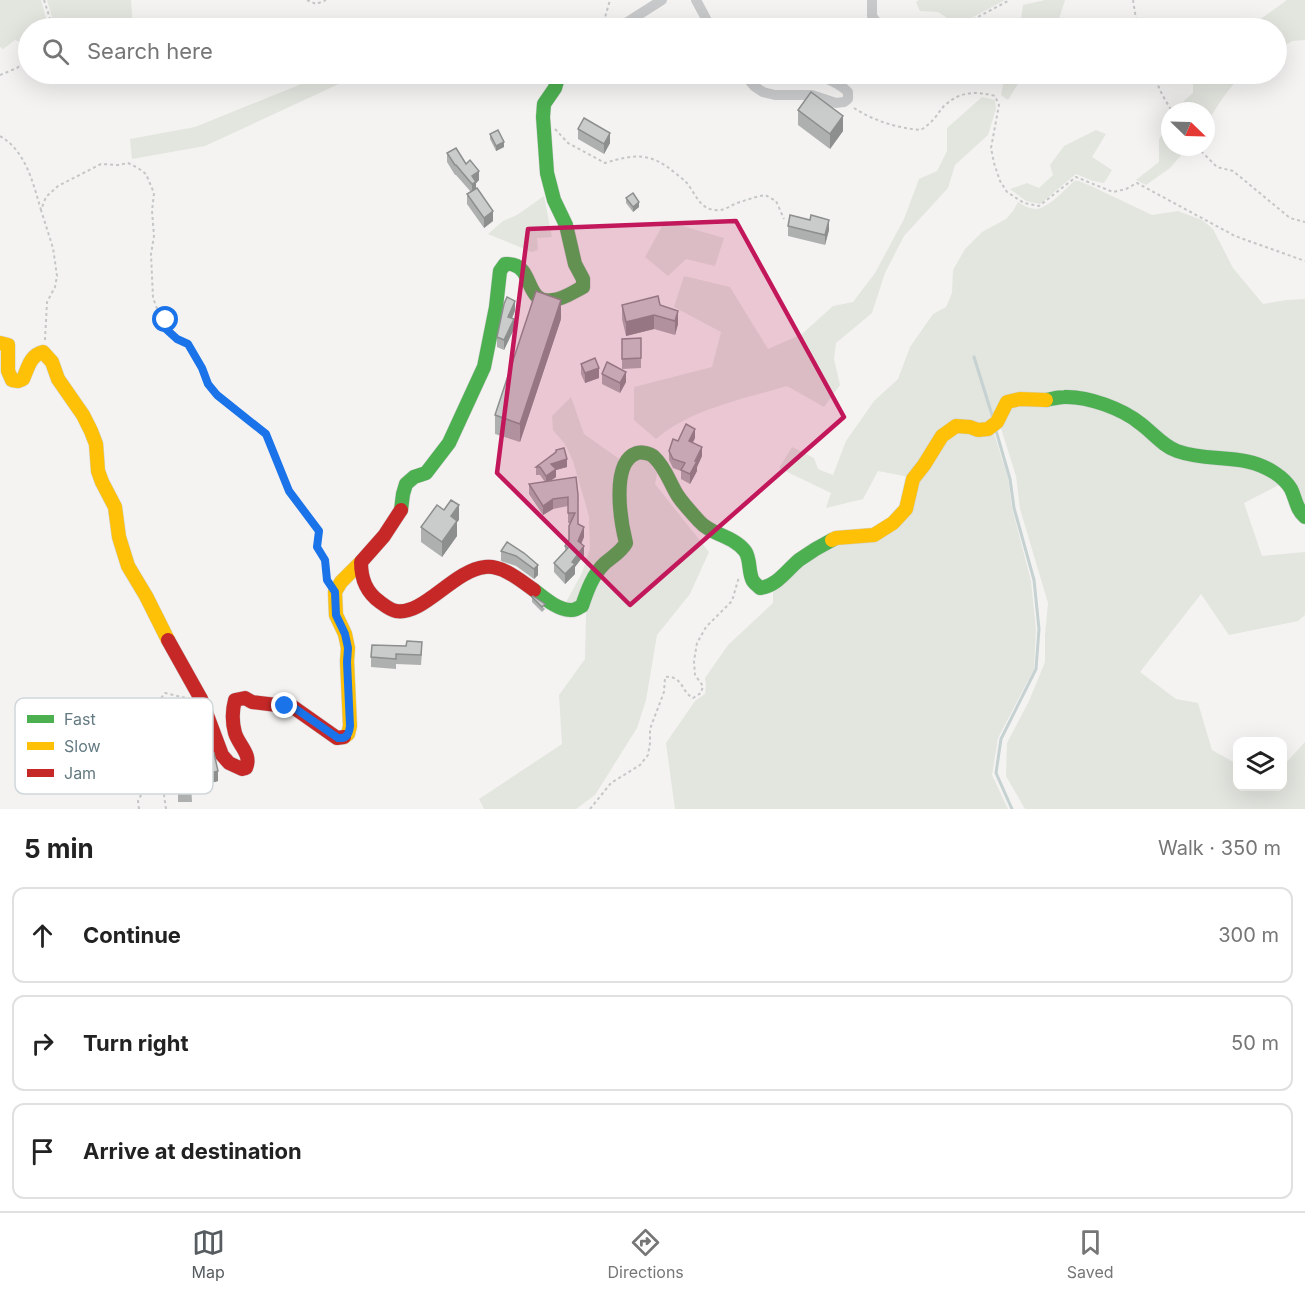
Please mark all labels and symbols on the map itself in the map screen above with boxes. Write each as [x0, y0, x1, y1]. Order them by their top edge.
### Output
north arrow [1161, 102, 1215, 156]
route start [152, 306, 178, 332]
route end [271, 692, 297, 718]
legend [15, 698, 213, 794]
text: Fast [64, 709, 96, 729]
text: Slow [64, 736, 101, 756]
text: Jam [64, 763, 96, 783]

